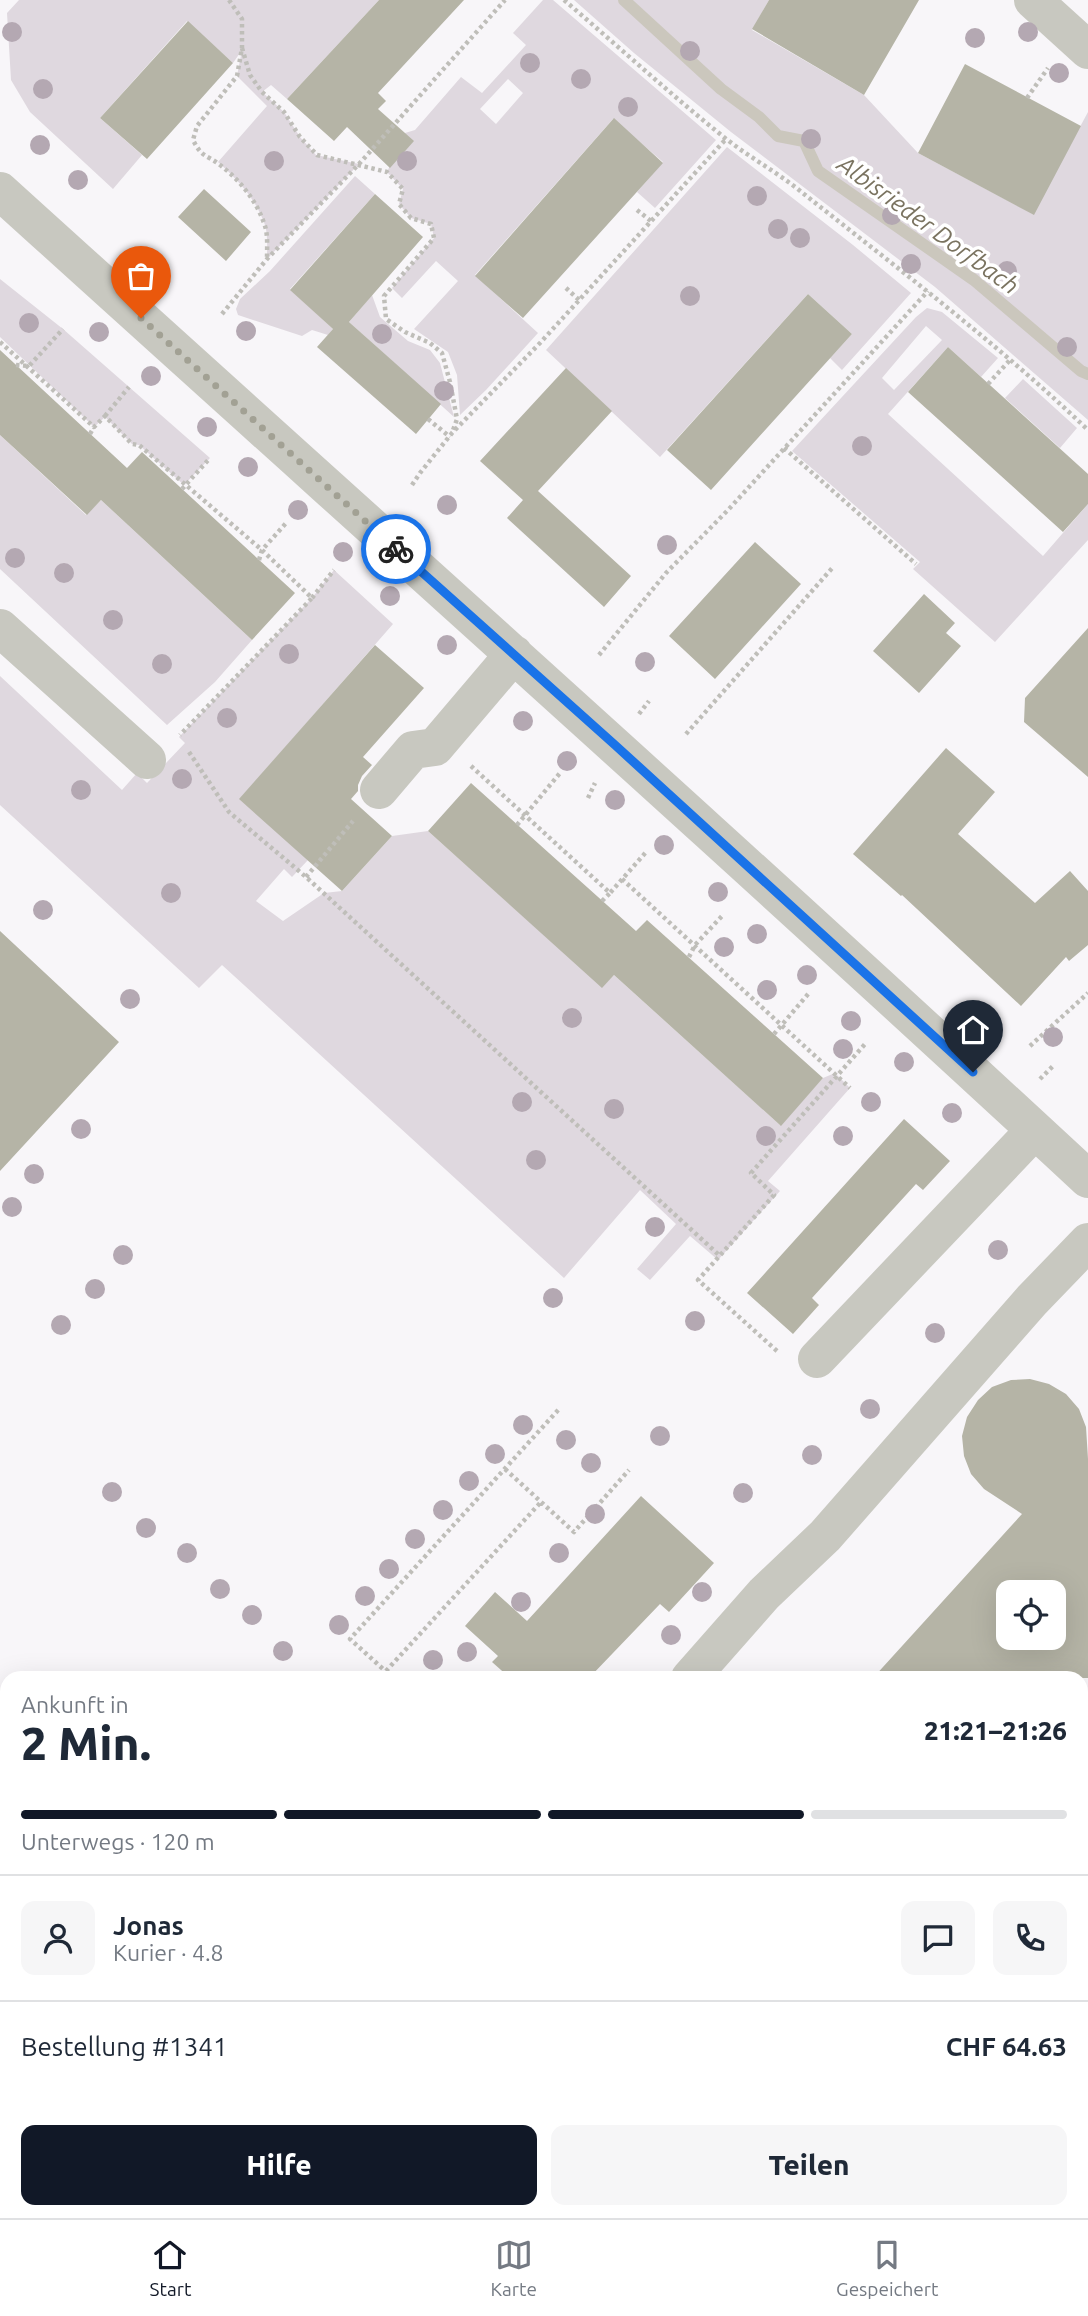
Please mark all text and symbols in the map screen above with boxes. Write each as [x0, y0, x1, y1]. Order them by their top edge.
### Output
water label: Albisrieder Dorfbach [832, 149, 1024, 299]
pin [111, 246, 171, 318]
icon: bag [122, 257, 160, 295]
courier [361, 514, 431, 584]
icon: bike [377, 530, 415, 568]
pin [943, 1000, 1003, 1072]
icon: home [954, 1011, 992, 1049]
map controls [996, 1580, 1066, 1650]
button: locate [996, 1580, 1066, 1650]
text: Ankunft in [21, 1692, 129, 1717]
text: 21:21–21:26 [924, 1716, 1067, 1745]
text: 2 Min. [21, 1717, 151, 1769]
text: Unterwegs · 120 m [21, 1829, 215, 1854]
button: person [21, 1901, 95, 1975]
button: chat [901, 1901, 975, 1975]
button: phone [993, 1901, 1067, 1975]
text: Jonas [113, 1911, 184, 1940]
text: Kurier · 4.8 [113, 1940, 224, 1965]
text: Bestellung #1341 [21, 2032, 228, 2061]
text: CHF 64.63 [946, 2032, 1067, 2061]
button: Hilfe [21, 2125, 537, 2205]
button: Teilen [551, 2125, 1067, 2205]
tab: Start [150, 2236, 191, 2300]
tab: Karte [490, 2236, 537, 2300]
tab: Gespeichert [836, 2236, 938, 2300]

